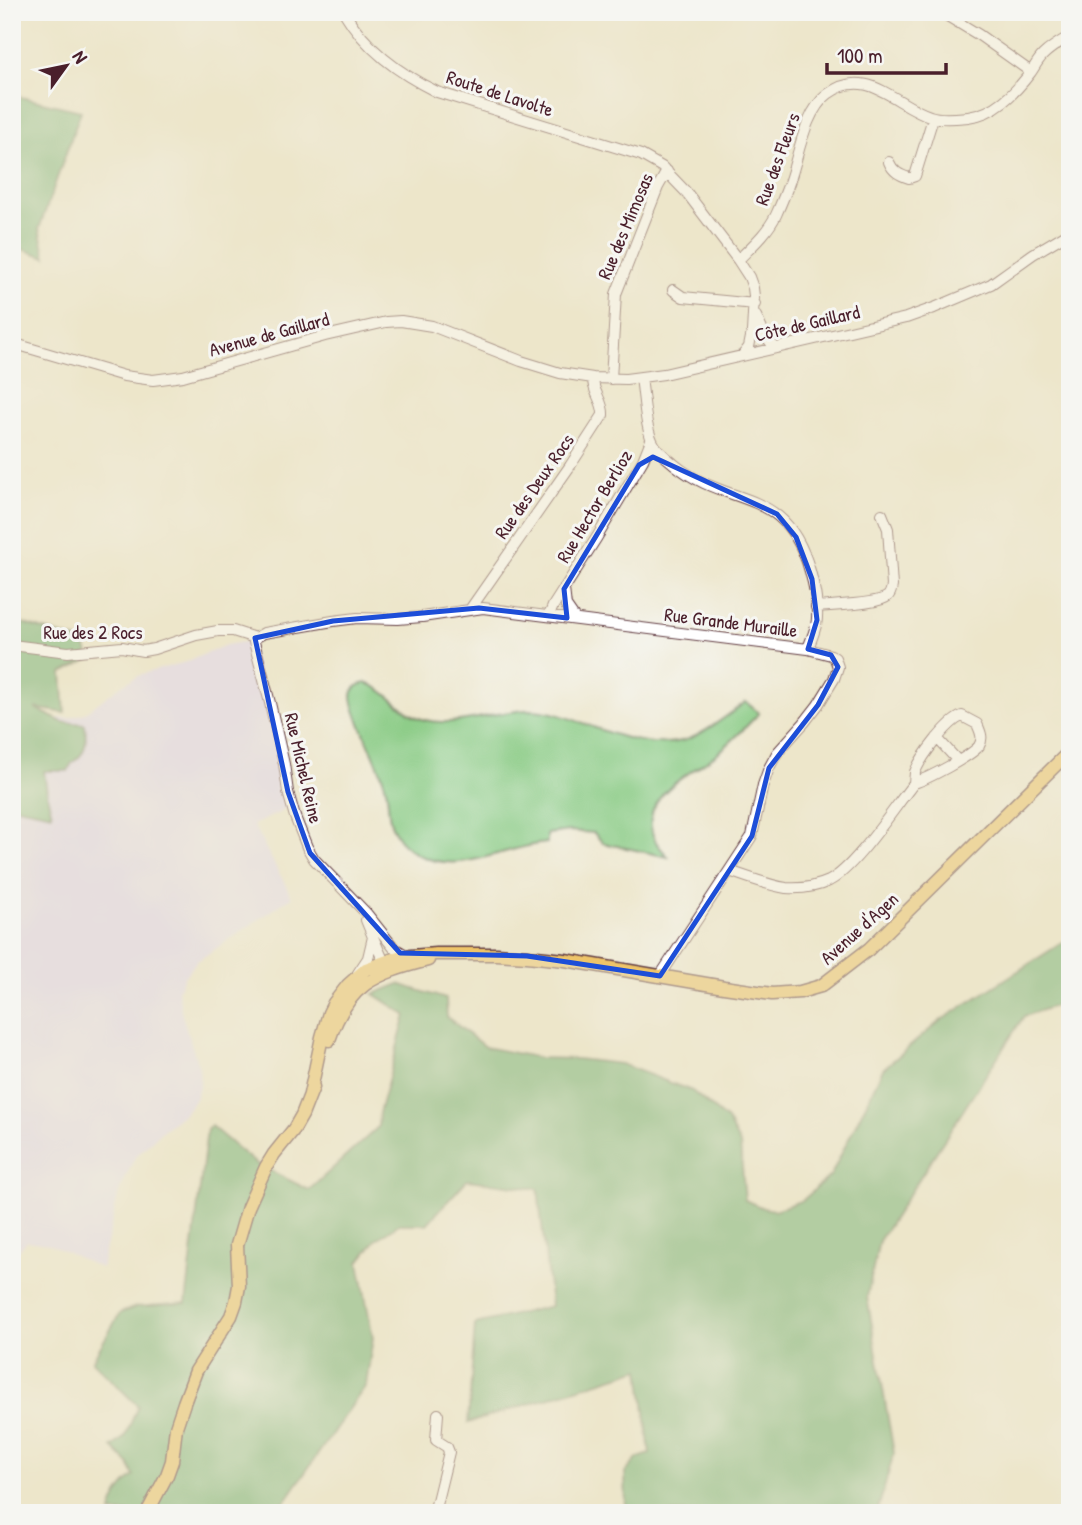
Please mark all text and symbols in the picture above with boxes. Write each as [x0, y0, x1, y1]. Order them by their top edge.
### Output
north arrow [32, 32, 102, 102]
scale bar [827, 32, 946, 76]
text: 100 m [837, 41, 883, 70]
text: N [67, 45, 94, 68]
street label: Route de Lavolte [443, 64, 557, 123]
street label: Rue des Fleurs [748, 109, 806, 209]
street label: Rue des Mimosas [591, 169, 659, 283]
street label: Côte de Gaillard [752, 298, 863, 348]
street label: Avenue de Gaillard [206, 305, 332, 362]
street label: Rue des Deux Rocs [488, 428, 580, 544]
street label: Rue Hector Berlioz [550, 445, 638, 567]
street label: Rue Grande Muraille [663, 601, 799, 643]
street label: Rue des 2 Rocs [43, 619, 143, 645]
street label: Rue Michel Reine [279, 710, 329, 826]
street label: Avenue d'Agen [814, 886, 904, 970]

